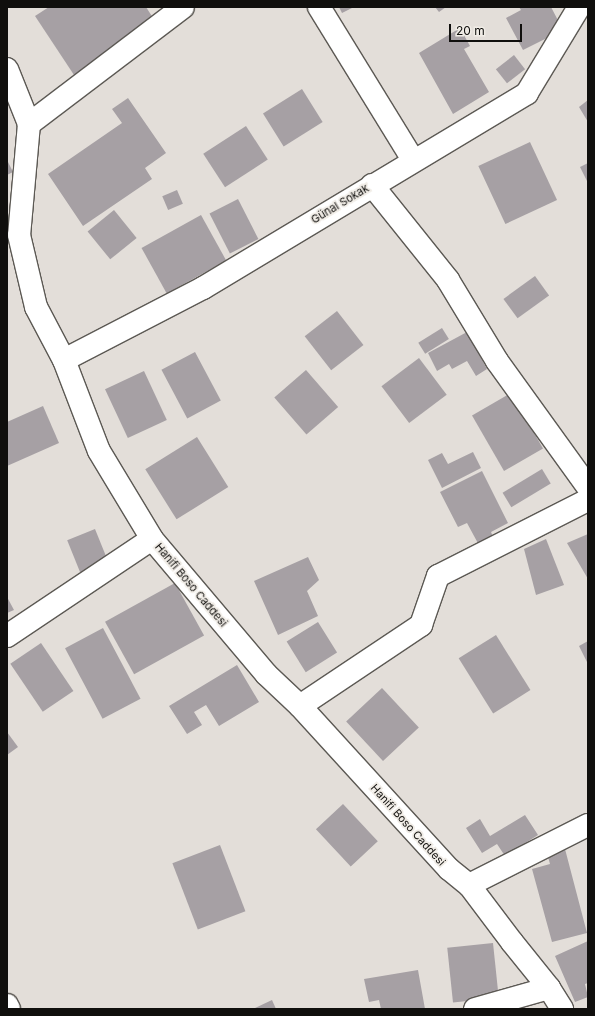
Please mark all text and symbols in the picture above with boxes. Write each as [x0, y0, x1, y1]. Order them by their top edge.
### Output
scale bar [451, 16, 524, 42]
text: 20 m [456, 23, 485, 38]
street label: Günal Sokak [309, 182, 371, 226]
street label: Hanifi Boso Caddesi [152, 540, 230, 630]
street label: Hanifi Boso Caddesi [368, 781, 448, 869]

